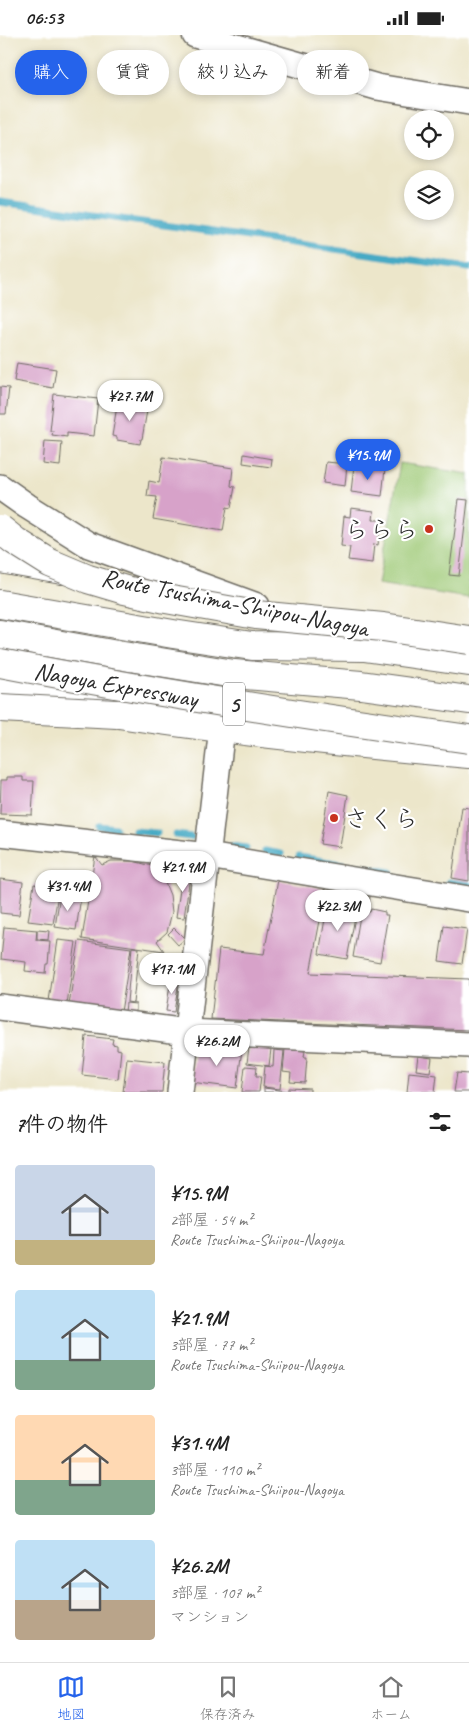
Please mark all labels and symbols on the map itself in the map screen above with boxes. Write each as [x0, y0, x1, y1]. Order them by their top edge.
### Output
pin: ¥27.7M [89, 379, 171, 422]
pin: ¥15.9M [327, 439, 409, 481]
place label: ららら [344, 514, 419, 546]
marker: ららら [423, 523, 435, 535]
street label: Route Tsushima-Shiipou-Nagoya [99, 561, 374, 645]
street label: Nagoya Expressway [32, 655, 202, 716]
road number: 5 [223, 683, 245, 726]
place label: さくら [344, 803, 419, 835]
marker: さくら [328, 812, 340, 824]
pin: ¥21.9M [142, 851, 224, 893]
pin: ¥31.4M [27, 869, 109, 912]
pin: ¥22.3M [297, 889, 379, 932]
pin: ¥17.1M [131, 953, 213, 995]
pin: ¥26.2M [176, 1025, 258, 1067]

